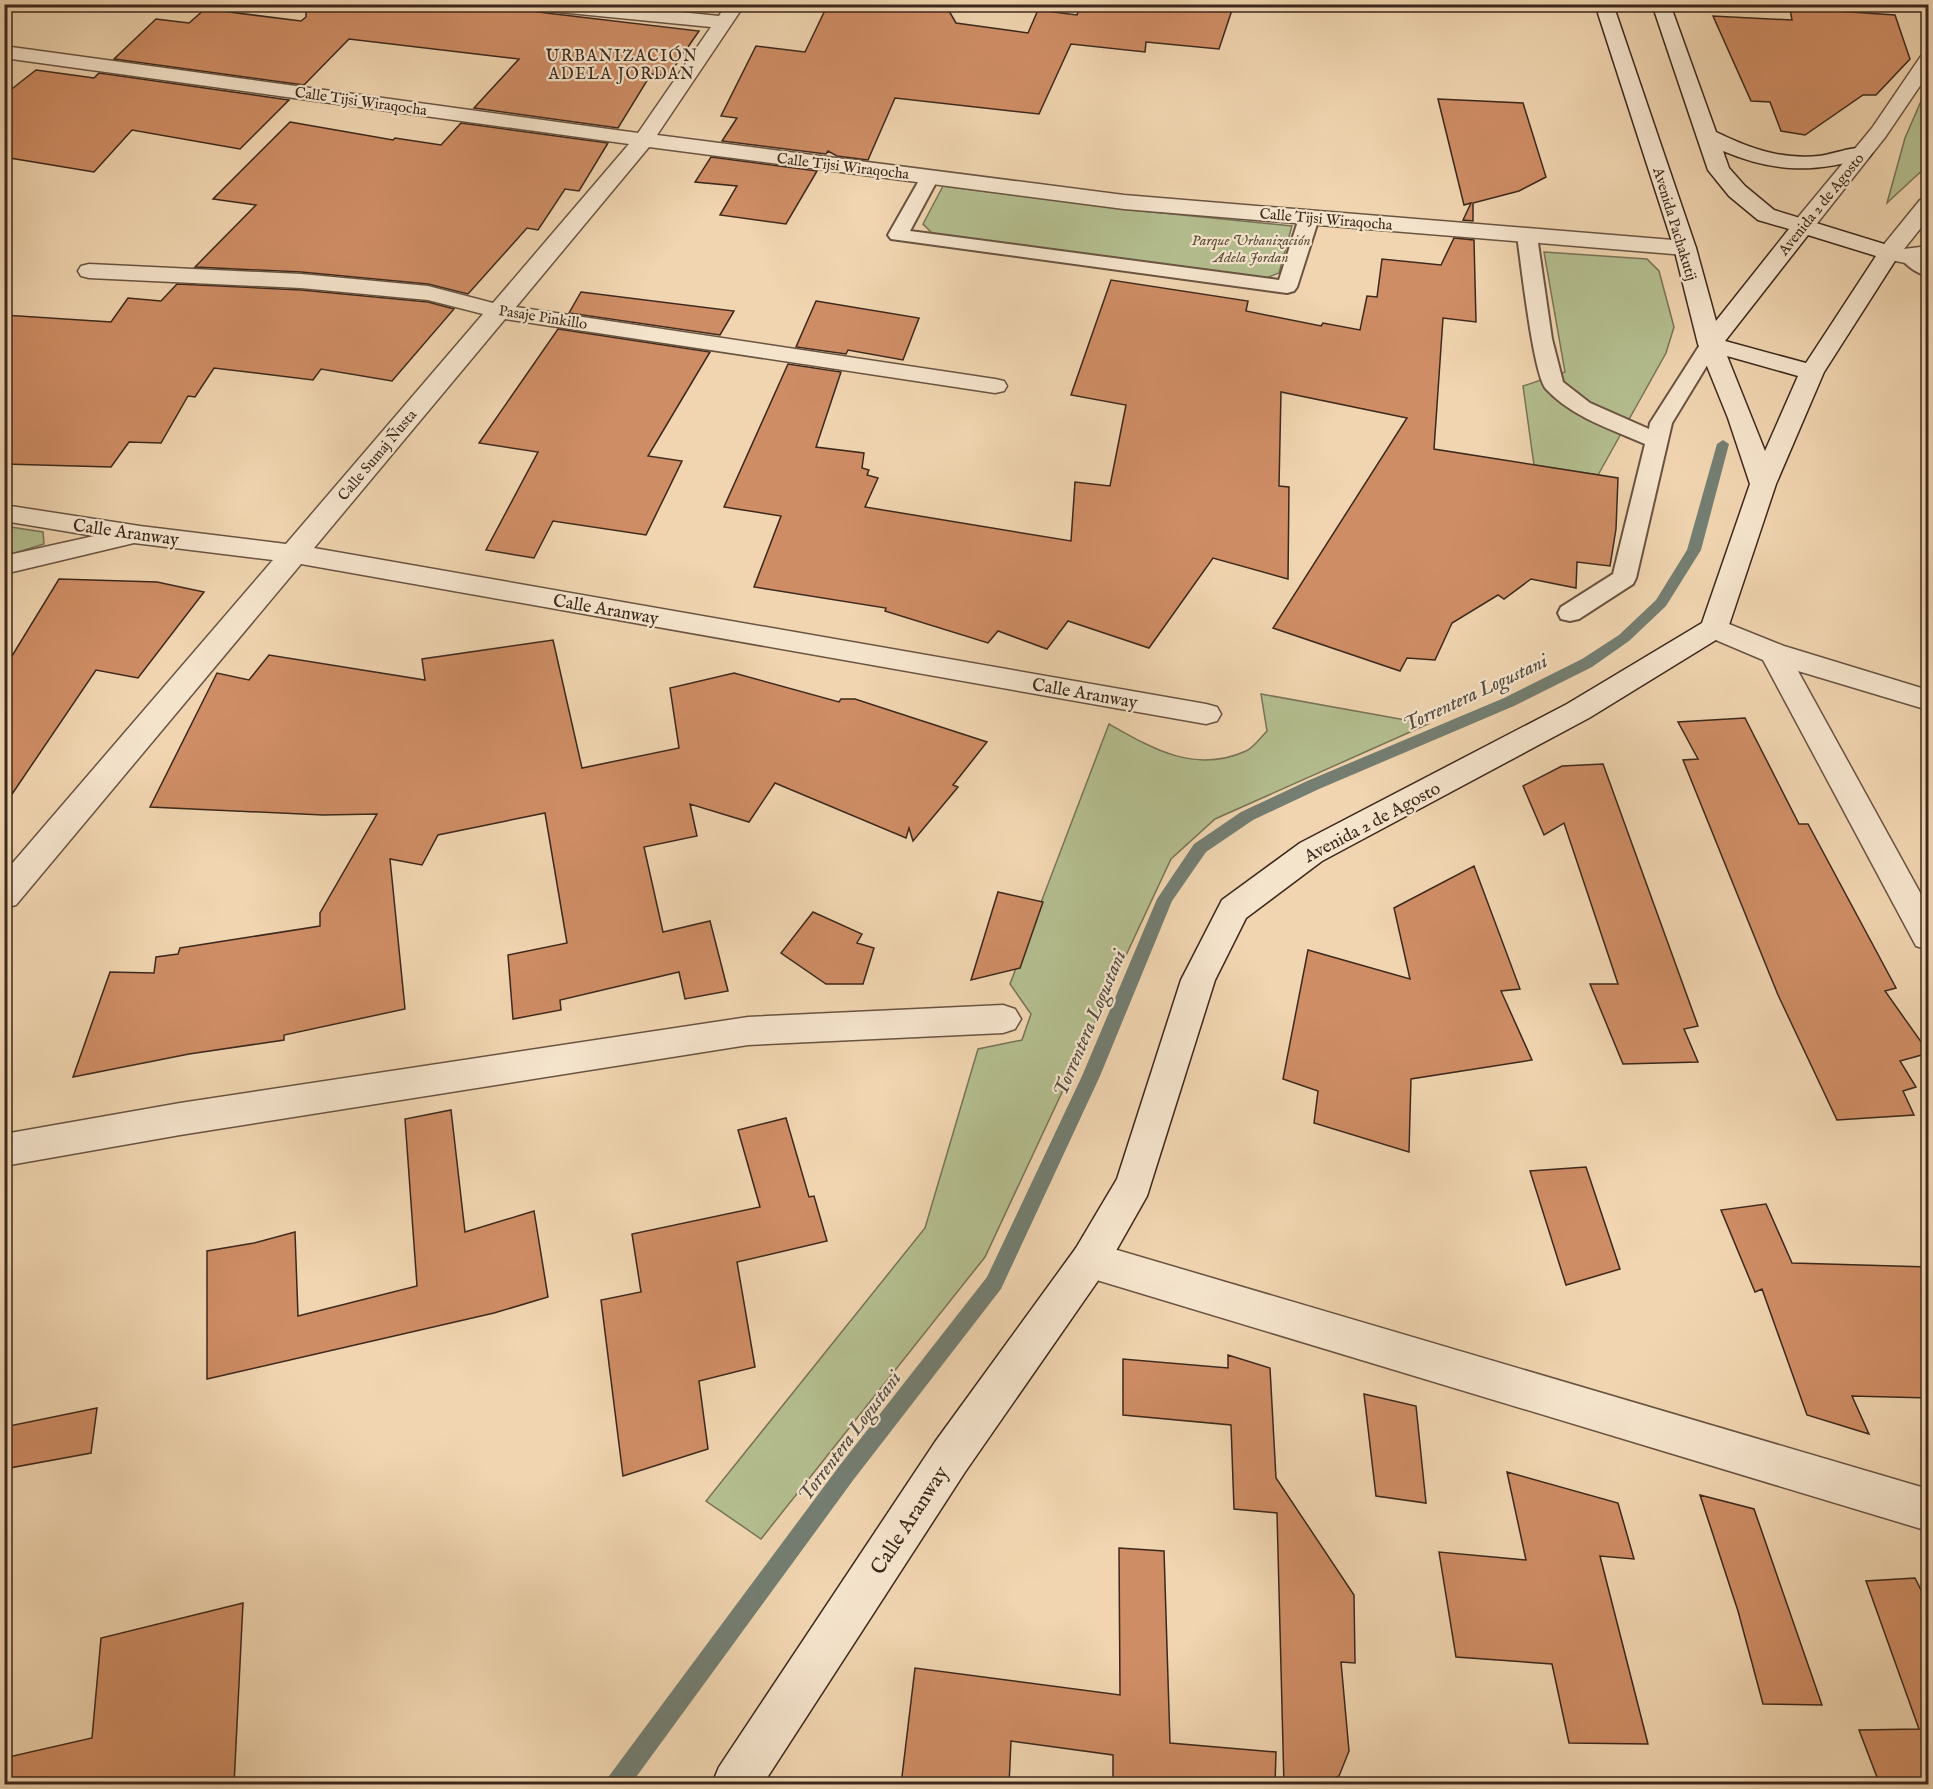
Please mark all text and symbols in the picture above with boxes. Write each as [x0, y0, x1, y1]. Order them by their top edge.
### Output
district label: URBANIZACIÓN ADELA JORDAN [546, 45, 698, 85]
street label: Calle Tijsi Wiraqocha [294, 83, 429, 120]
street label: Calle Tijsi Wiraqocha [776, 149, 911, 184]
street label: Avenida 2 de Agosto [1774, 149, 1868, 260]
street label: Avenida Pachakutij [1648, 164, 1701, 283]
street label: Calle Tijsi Wiraqocha [1259, 204, 1394, 235]
park label: Parque Urbanización Adela Jordan [1192, 231, 1310, 267]
street label: Pasaje Pinkillo [497, 301, 589, 334]
street label: Calle Sumaj Ñusta [334, 405, 421, 505]
street label: Calle Aranway [71, 515, 180, 552]
street label: Calle Aranway [551, 590, 660, 631]
water label: Torrentera Logustani [1399, 648, 1553, 739]
street label: Calle Aranway [1030, 674, 1139, 715]
street label: Avenida 2 de Agosto [1300, 777, 1445, 870]
water label: Torrentera Logustani [1048, 946, 1134, 1101]
water label: Torrentera Logustani [793, 1366, 909, 1507]
street label: Calle Aranway [865, 1461, 956, 1580]

